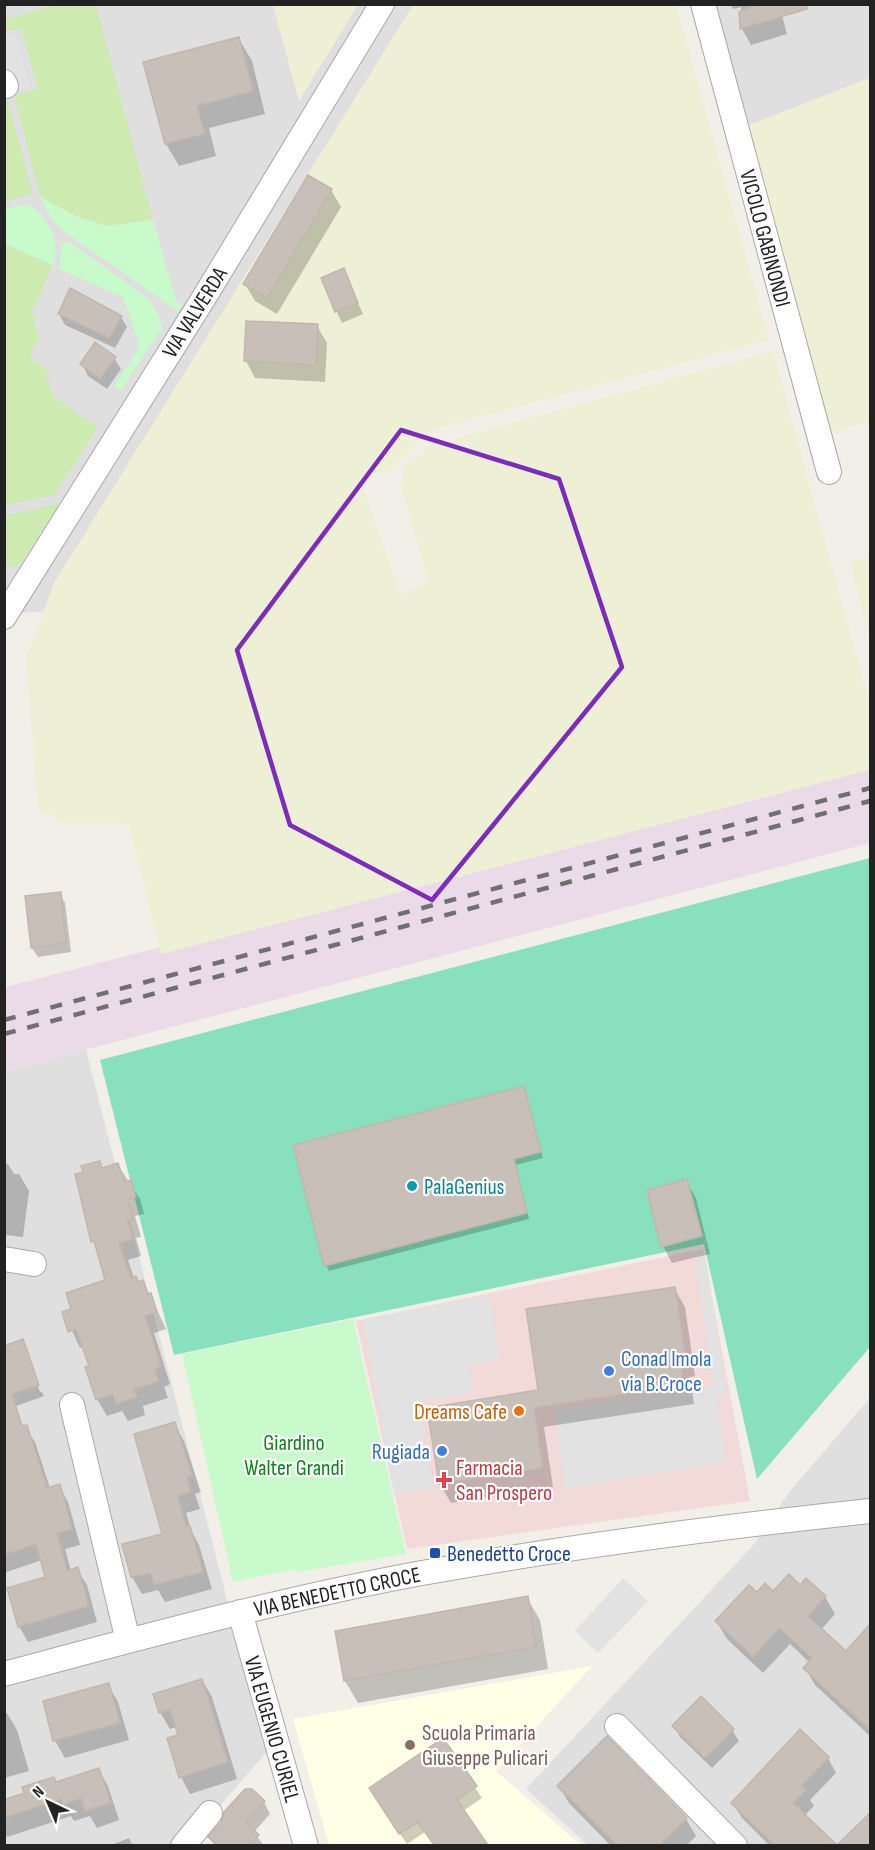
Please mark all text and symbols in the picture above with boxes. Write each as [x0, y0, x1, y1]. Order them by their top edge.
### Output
street label: VICOLO GABINONDI [733, 167, 796, 310]
street label: VIA VALVERDA [157, 262, 234, 363]
place label: PalaGenius [424, 1174, 505, 1201]
marker: PalaGenius [405, 1179, 419, 1193]
place label: Conad Imola via B.Croce [621, 1346, 711, 1398]
marker: Conad Imola via B.Croce [602, 1364, 616, 1378]
place label: Dreams Cafe [414, 1399, 507, 1426]
marker: Dreams Cafe [512, 1404, 526, 1418]
park label: Giardino Walter Grandi [244, 1430, 344, 1482]
place label: Rugiada [372, 1439, 430, 1466]
marker: Rugiada [435, 1444, 449, 1458]
place label: Farmacia San Prospero [456, 1455, 552, 1507]
marker: Farmacia San Prospero [437, 1473, 451, 1487]
place label: Benedetto Croce [447, 1541, 571, 1568]
marker: Benedetto Croce [428, 1546, 442, 1560]
street label: VIA BENEDETTO CROCE [252, 1562, 423, 1623]
street label: VIA EUGENIO CURIEL [238, 1653, 305, 1806]
place label: Scuola Primaria Giuseppe Pulicari [422, 1720, 548, 1772]
marker: Scuola Primaria Giuseppe Pulicari [403, 1738, 417, 1752]
north arrow [18, 1772, 78, 1832]
text: N [29, 1782, 48, 1802]

